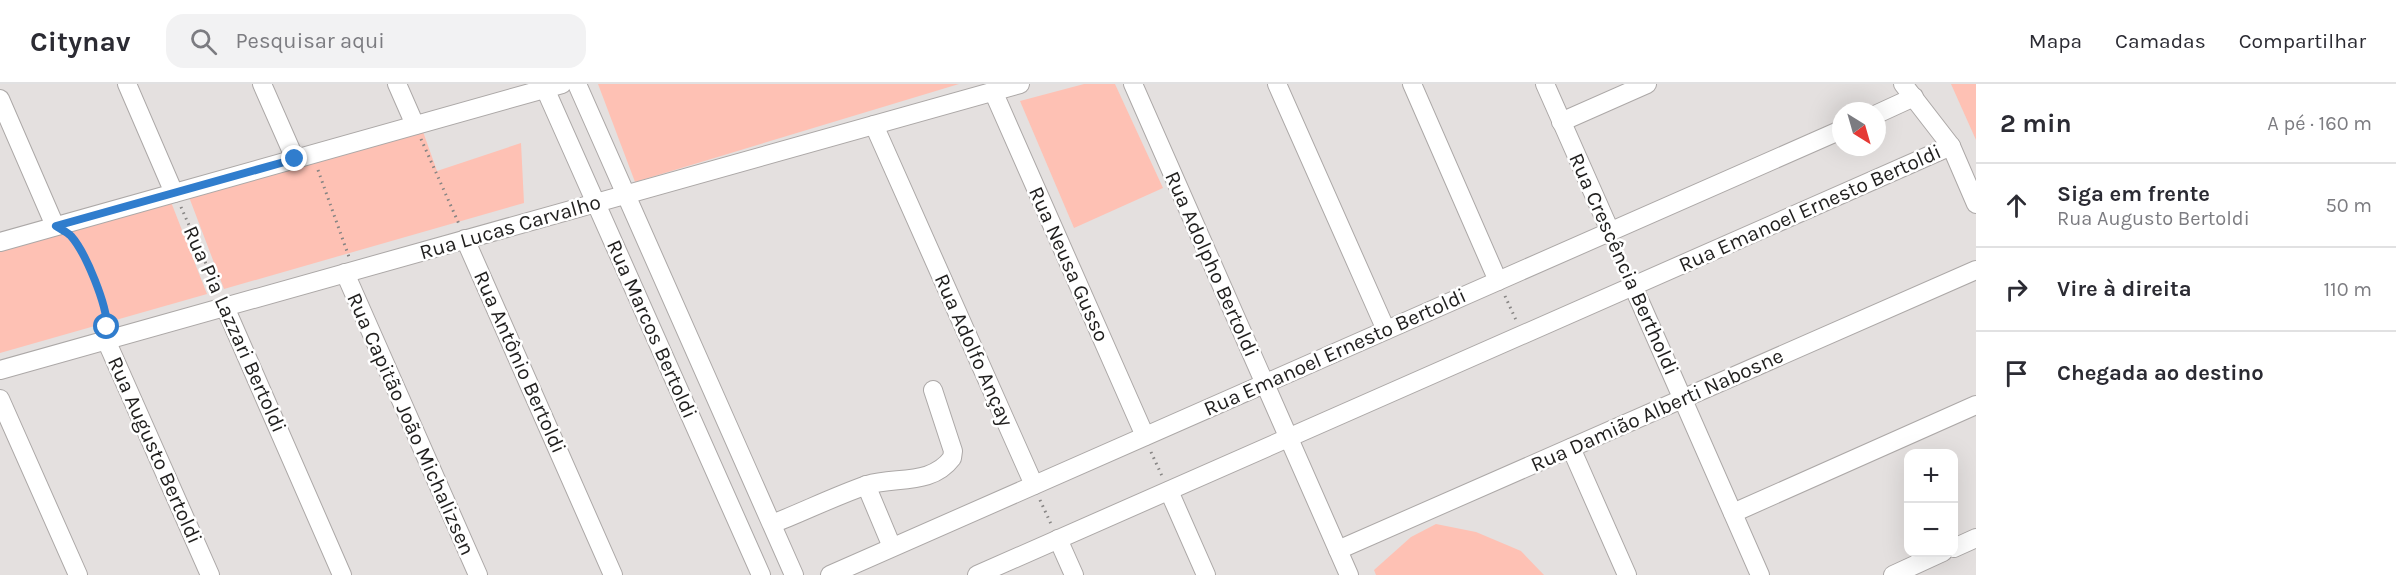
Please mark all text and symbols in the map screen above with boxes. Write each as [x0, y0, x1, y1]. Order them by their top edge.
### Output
search box [166, 14, 586, 68]
text: Citynav [30, 25, 130, 58]
icon: search [187, 25, 220, 58]
text: Pesquisar aqui [235, 28, 385, 54]
text: Mapa [2029, 29, 2082, 53]
text: Camadas [2115, 29, 2206, 53]
text: Compartilhar [2239, 29, 2366, 53]
north arrow [1832, 102, 1886, 156]
text: 2 min [2000, 108, 2072, 139]
text: A pé · 160 m [2267, 112, 2372, 135]
street label: Rua Emanoel Ernesto Bertoldi [1675, 139, 1945, 277]
route end [281, 145, 307, 171]
street label: Rua Crescência Bertholdi [1564, 149, 1684, 379]
street label: Rua Adolpho Bertoldi [1160, 167, 1264, 361]
text: Siga em frente [2057, 181, 2210, 207]
street label: Rua Neusa Gusso [1024, 183, 1114, 345]
icon: ahead [2000, 189, 2033, 222]
street label: Rua Lucas Carvalho [417, 190, 603, 264]
text: 50 m [2325, 194, 2372, 217]
text: Rua Augusto Bertoldi [2057, 207, 2250, 230]
street label: Rua Pia Lazzari Bertoldi [179, 222, 291, 436]
street label: Rua Marcos Bertoldi [602, 236, 702, 422]
street label: Rua Antônio Bertoldi [469, 267, 571, 457]
street label: Rua Adolfo Ançay [930, 270, 1019, 430]
icon: right [2000, 273, 2033, 306]
text: Vire à direita [2057, 276, 2192, 302]
text: 110 m [2323, 278, 2372, 301]
street label: Rua Emanoel Ernesto Bertoldi [1200, 283, 1470, 421]
street label: Rua Capitão João Michalizsen [342, 289, 480, 559]
route start [93, 313, 119, 339]
street label: Rua Damião Alberti Nabosne [1527, 343, 1787, 477]
street label: Rua Augusto Bertoldi [103, 353, 207, 547]
icon: arrive [2000, 357, 2033, 390]
text: Chegada ao destino [2057, 360, 2264, 386]
map controls [1904, 449, 1958, 557]
button: + [1904, 449, 1958, 503]
button: − [1904, 503, 1958, 557]

